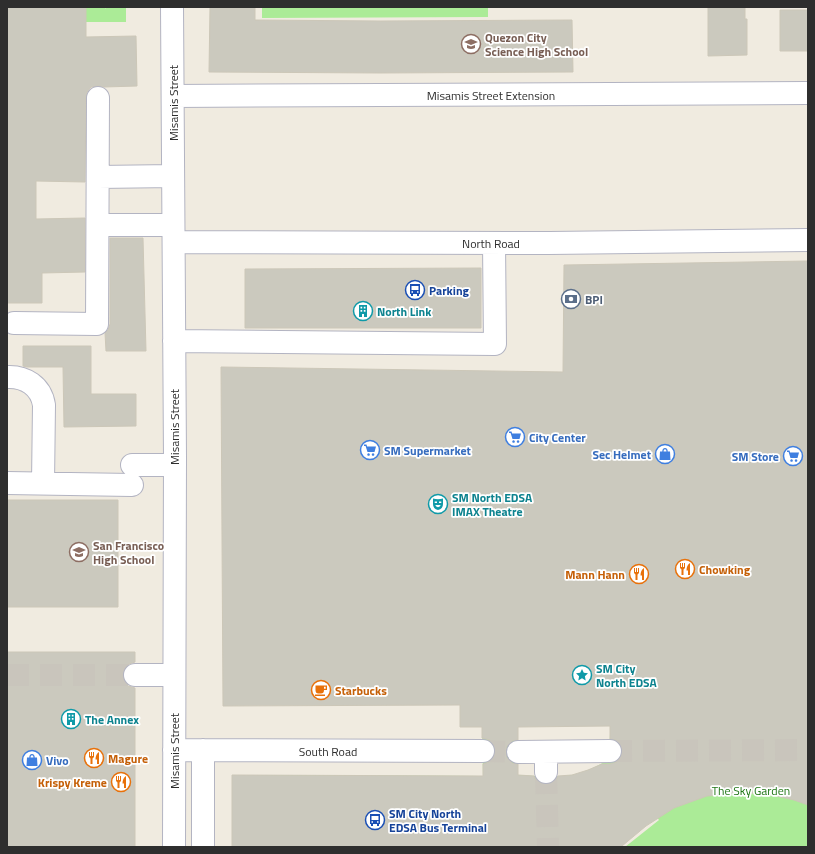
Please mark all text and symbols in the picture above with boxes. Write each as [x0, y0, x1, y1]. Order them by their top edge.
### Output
place label: Quezon City Science High School [485, 28, 588, 61]
school or university icon: Quezon City Science High School [460, 33, 482, 55]
street label: Misamis Street [164, 64, 183, 141]
street label: Misamis Street Extension [427, 86, 555, 105]
street label: North Road [462, 234, 520, 253]
bus stop icon: Parking [404, 279, 426, 301]
place label: Parking [429, 281, 470, 300]
bank icon: BPI [560, 288, 582, 310]
place label: BPI [585, 290, 603, 309]
building icon: North Link [352, 300, 374, 322]
place label: North Link [377, 302, 432, 321]
street label: Misamis Street [165, 388, 184, 465]
supermarket icon: City Center [504, 426, 526, 448]
place label: City Center [529, 428, 586, 447]
supermarket icon: SM Supermarket [359, 439, 381, 461]
place label: SM Supermarket [384, 441, 472, 460]
shop icon: Sec Helmet [654, 443, 676, 465]
place label: Sec Helmet [592, 445, 652, 464]
supermarket icon: SM Store [782, 445, 804, 467]
place label: SM Store [732, 447, 779, 466]
place label: SM North EDSA IMAX Theatre [452, 488, 533, 521]
theatre icon: SM North EDSA IMAX Theatre [427, 493, 449, 515]
place label: San Francisco High School [93, 536, 164, 569]
school or university icon: San Francisco High School [68, 541, 90, 563]
restaurant icon: Chowking [674, 558, 696, 580]
place label: Chowking [699, 560, 751, 579]
restaurant icon: Mann Hann [628, 563, 650, 585]
place label: Mann Hann [565, 565, 625, 584]
place label: SM City North EDSA [596, 659, 657, 692]
place icon: SM City North EDSA [571, 664, 593, 686]
cafe icon: Starbucks [310, 679, 332, 701]
place label: Starbucks [335, 681, 387, 700]
building icon: The Annex [60, 708, 82, 730]
place label: The Annex [85, 710, 139, 729]
street label: Misamis Street [165, 712, 184, 789]
street label: South Road [299, 742, 357, 761]
restaurant icon: Magure [83, 747, 105, 769]
shop icon: Vivo [21, 749, 43, 771]
place label: Magure [108, 749, 148, 768]
place label: Vivo [46, 751, 69, 770]
restaurant icon: Krispy Kreme [110, 771, 132, 793]
place label: Krispy Kreme [38, 773, 107, 792]
park label: The Sky Garden [712, 781, 790, 800]
place label: SM City North EDSA Bus Terminal [389, 804, 487, 837]
bus stop icon: SM City North EDSA Bus Terminal [364, 809, 386, 831]

